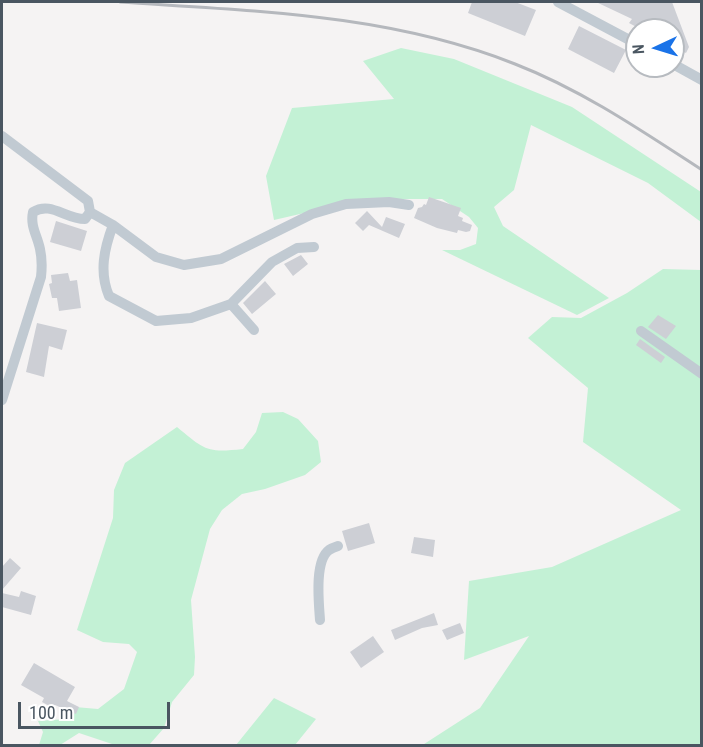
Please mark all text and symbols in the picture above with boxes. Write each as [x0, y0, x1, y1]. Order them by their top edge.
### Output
north arrow [625, 18, 685, 78]
text: N [629, 44, 648, 55]
scale bar [21, 690, 172, 728]
text: 100 m [29, 702, 73, 723]

